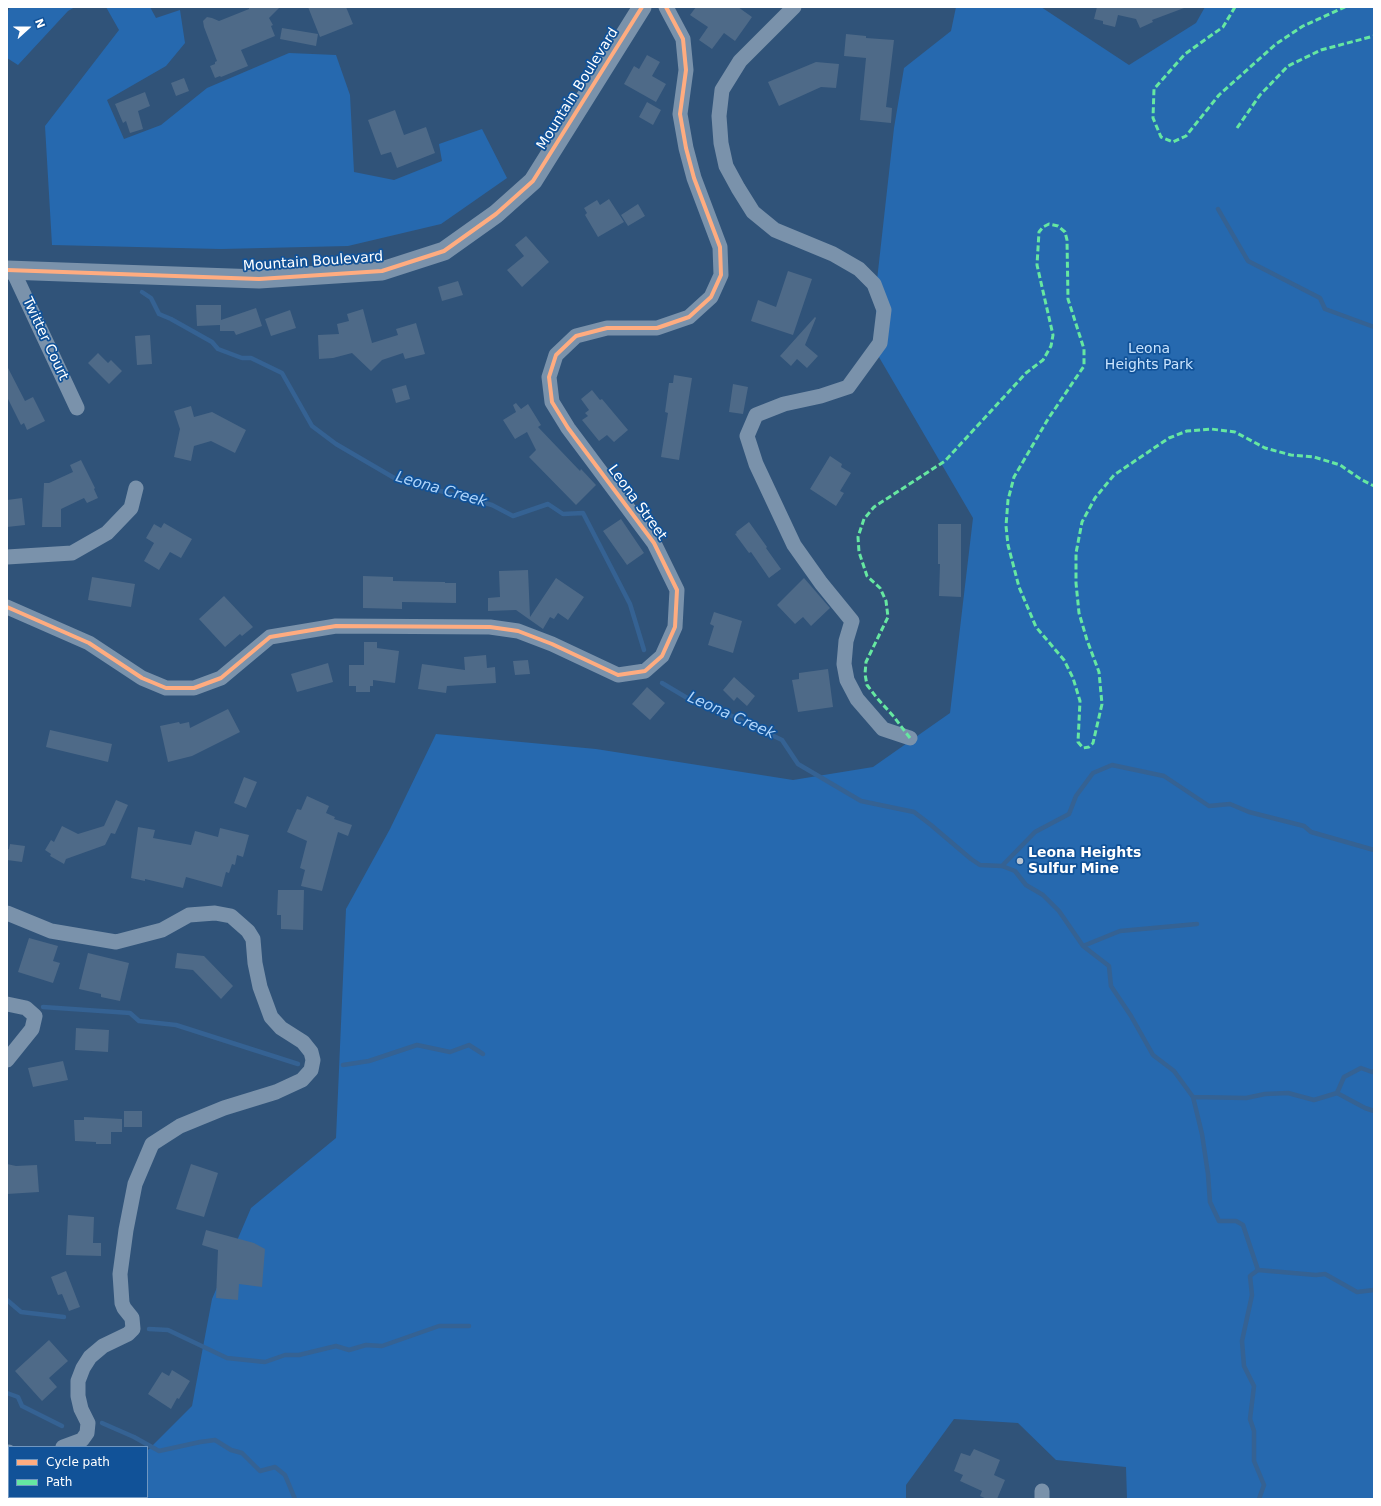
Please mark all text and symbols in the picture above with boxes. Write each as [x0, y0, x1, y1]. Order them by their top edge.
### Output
north arrow [8, 8, 48, 48]
text: N [32, 17, 47, 30]
street label: Mountain Boulevard [534, 25, 622, 153]
street label: Mountain Boulevard [242, 249, 384, 275]
street label: Twitter Court [18, 295, 72, 383]
park label: Leona Heights Park [1105, 341, 1193, 374]
street label: Leona Street [604, 462, 670, 544]
water label: Leona Creek [393, 468, 489, 512]
water label: Leona Creek [684, 689, 778, 743]
place label: Leona Heights Sulfur Mine [1028, 845, 1141, 878]
marker: Leona Heights Sulfur Mine [1015, 856, 1025, 866]
legend [8, 1446, 148, 1498]
text: Cycle path [46, 1455, 110, 1469]
text: Path [46, 1475, 72, 1489]

